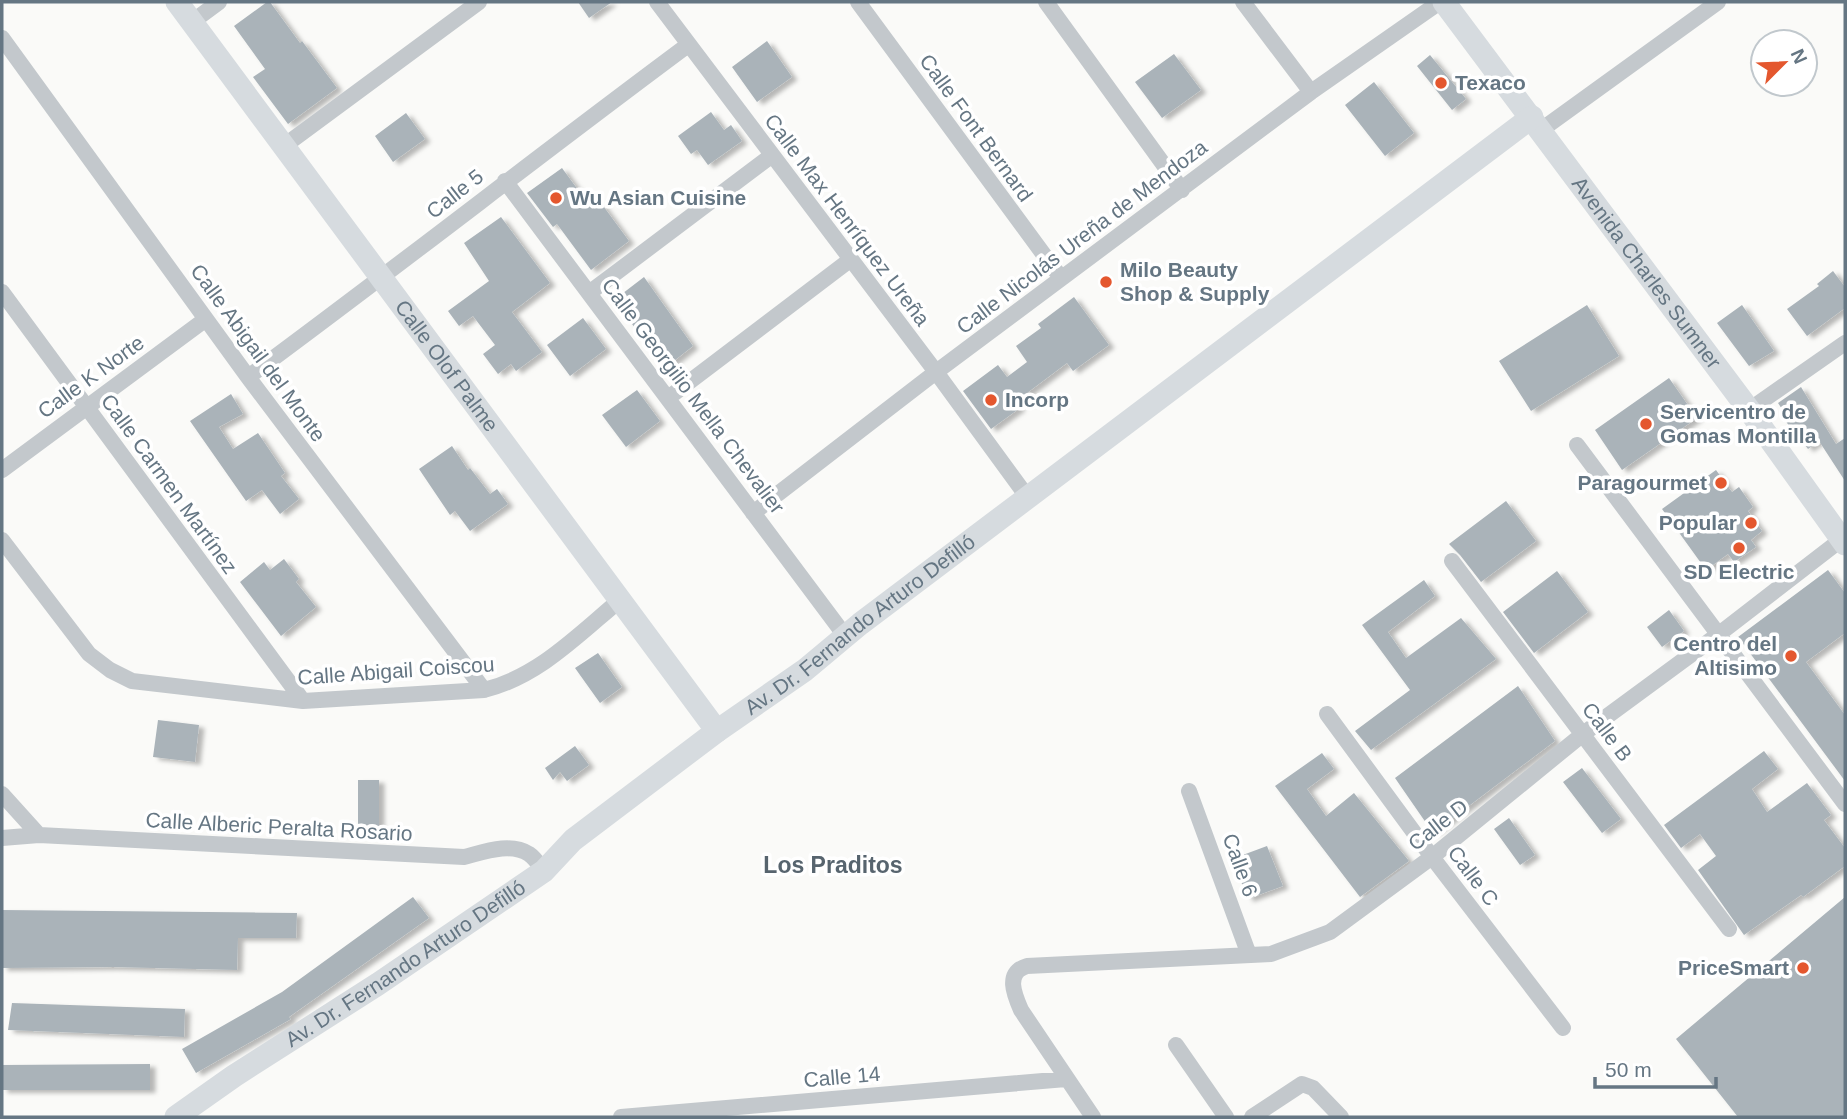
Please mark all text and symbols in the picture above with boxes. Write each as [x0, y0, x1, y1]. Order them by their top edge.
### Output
north arrow [1749, 28, 1819, 98]
text: N [1787, 46, 1811, 67]
street label: Calle Font Bernard [915, 50, 1038, 206]
place label: Texaco [1455, 71, 1526, 94]
marker: Texaco [1433, 75, 1449, 91]
street label: Calle Max Henríquez Ureña [760, 109, 935, 330]
street label: Calle Nicolás Ureña de Mendoza [952, 135, 1211, 338]
street label: Calle 5 [422, 164, 488, 223]
street label: Avenida Charles Sumner [1568, 172, 1726, 373]
place label: Wu Asian Cuisine [570, 186, 746, 209]
marker: Wu Asian Cuisine [548, 190, 564, 206]
place label: Milo Beauty Shop & Supply [1120, 258, 1270, 305]
street label: Calle Abigail del Monte [186, 260, 330, 446]
street label: Calle Georgilio Mella Chevalier [597, 274, 789, 518]
marker: Milo Beauty Shop & Supply [1098, 274, 1114, 290]
street label: Calle Olof Palme [391, 296, 503, 436]
street label: Calle K Norte [33, 331, 148, 423]
place label: Incorp [1005, 388, 1069, 411]
street label: Calle Carmen Martínez [97, 390, 242, 578]
marker: Incorp [983, 392, 999, 408]
place label: Servicentro de Gomas Montilla [1660, 400, 1817, 447]
marker: Servicentro de Gomas Montilla [1638, 416, 1654, 432]
place label: Paragourmet [1577, 471, 1707, 494]
marker: Paragourmet [1713, 475, 1729, 491]
place label: Popular [1659, 511, 1737, 534]
marker: Popular [1743, 515, 1759, 531]
street label: Av. Dr. Fernando Arturo Defilló [740, 529, 979, 719]
marker: SD Electric [1731, 540, 1747, 556]
place label: SD Electric [1684, 560, 1795, 583]
place label: Centro del Altisimo [1673, 632, 1777, 679]
marker: Centro del Altisimo [1783, 648, 1799, 664]
street label: Calle Abigail Coiscou [297, 652, 495, 689]
street label: Calle B [1578, 698, 1637, 766]
street label: Calle D [1403, 794, 1472, 855]
street label: Calle Alberic Peralta Rosario [145, 808, 413, 845]
street label: Calle 6 [1218, 830, 1262, 899]
street label: Calle C [1443, 841, 1503, 910]
district label: Los Praditos [763, 852, 903, 878]
street label: Av. Dr. Fernando Arturo Defilló [281, 875, 529, 1051]
place label: PriceSmart [1678, 956, 1789, 979]
marker: PriceSmart [1795, 960, 1811, 976]
scale bar [1595, 1046, 1716, 1090]
text: 50 m [1605, 1058, 1652, 1081]
street label: Calle 14 [803, 1062, 882, 1091]

